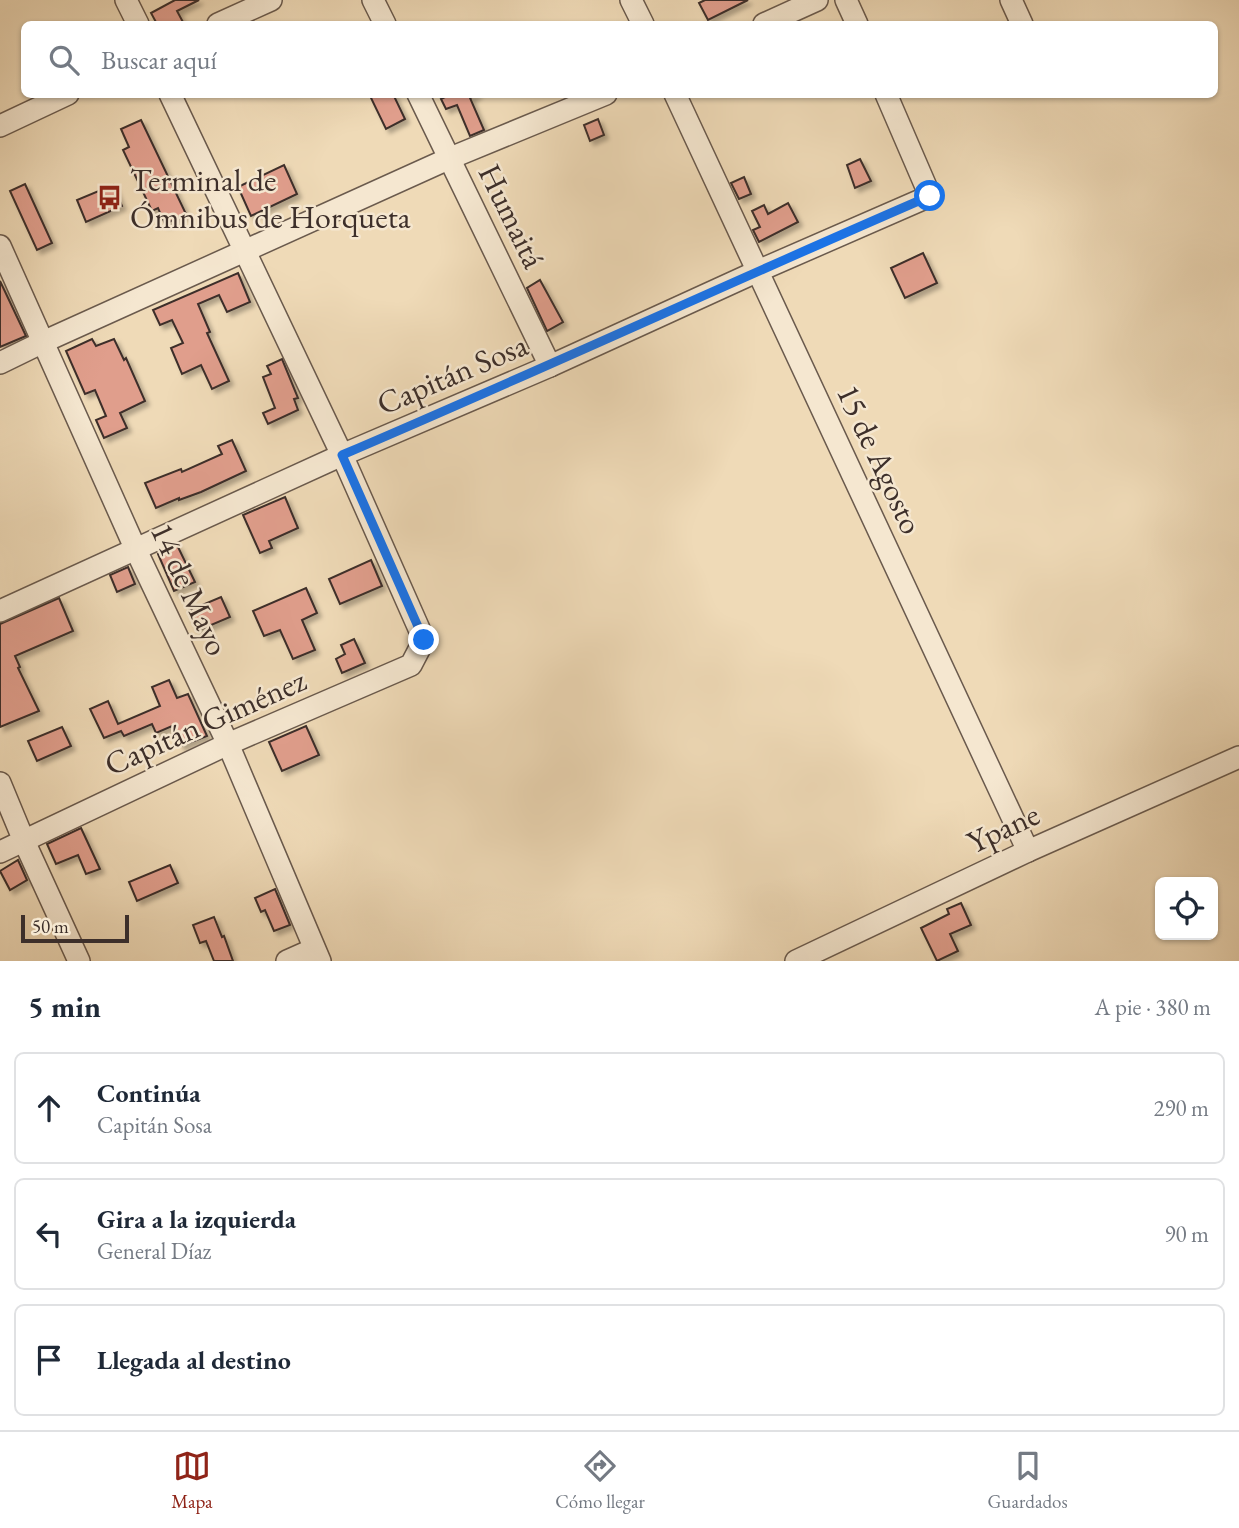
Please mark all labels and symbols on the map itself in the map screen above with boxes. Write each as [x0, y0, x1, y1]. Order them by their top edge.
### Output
street label: Humaitá [469, 157, 555, 275]
place label: Terminal de Ómnibus de Horqueta [130, 159, 411, 238]
route start [914, 180, 945, 211]
bus stop icon: Terminal de Ómnibus de Horqueta [96, 184, 124, 212]
street label: Capitán Sosa [370, 323, 534, 425]
street label: 15 de Agosto [827, 377, 933, 541]
street label: 14 de Mayo [141, 516, 239, 662]
route end [408, 624, 439, 655]
street label: Capitán Giménez [98, 659, 312, 785]
street label: Ypane [960, 793, 1046, 863]
scale bar [21, 912, 130, 944]

